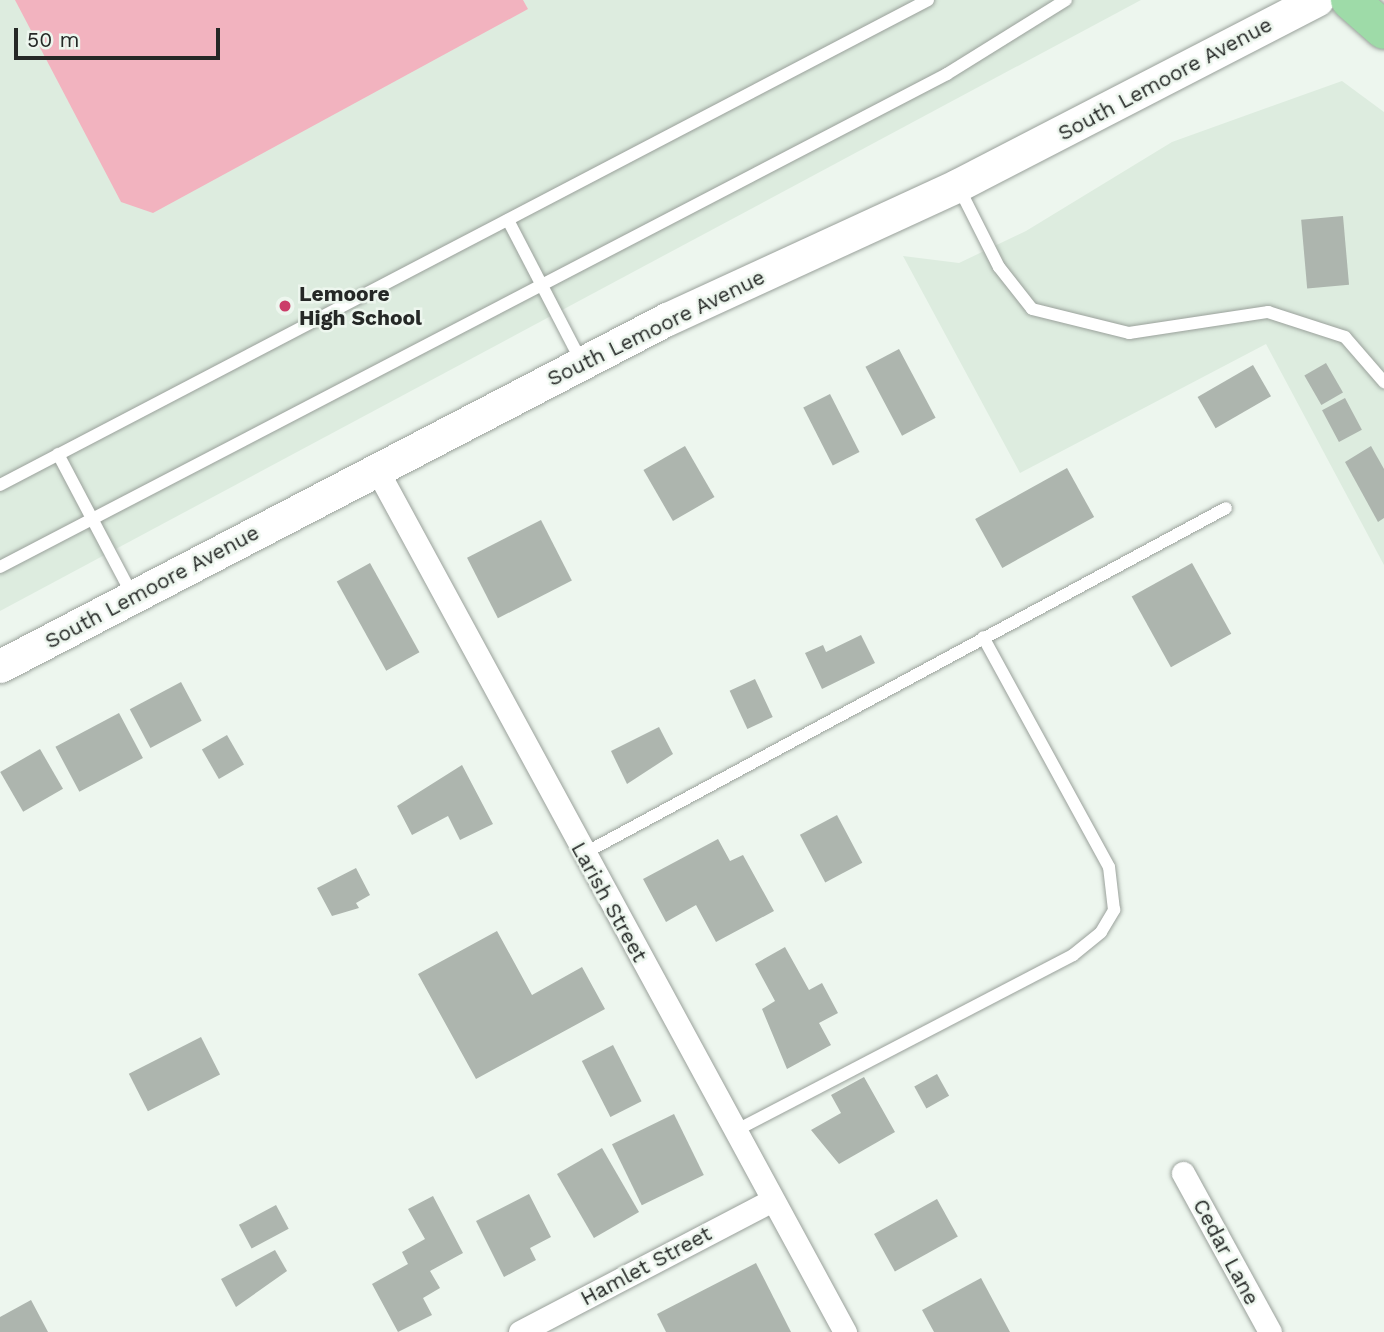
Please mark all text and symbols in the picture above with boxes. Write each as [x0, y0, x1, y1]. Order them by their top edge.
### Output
street label: South Lemoore Avenue [1053, 12, 1277, 146]
scale bar [18, 14, 224, 58]
text: 50 m [27, 27, 79, 52]
street label: South Lemoore Avenue [543, 264, 769, 392]
place label: Lemoore High School [299, 281, 422, 331]
marker: Lemoore High School [277, 298, 293, 314]
street label: South Lemoore Avenue [40, 520, 264, 654]
street label: Larish Street [566, 838, 652, 966]
street label: Cedar Lane [1187, 1194, 1265, 1310]
street label: Hamlet Street [576, 1221, 716, 1311]

